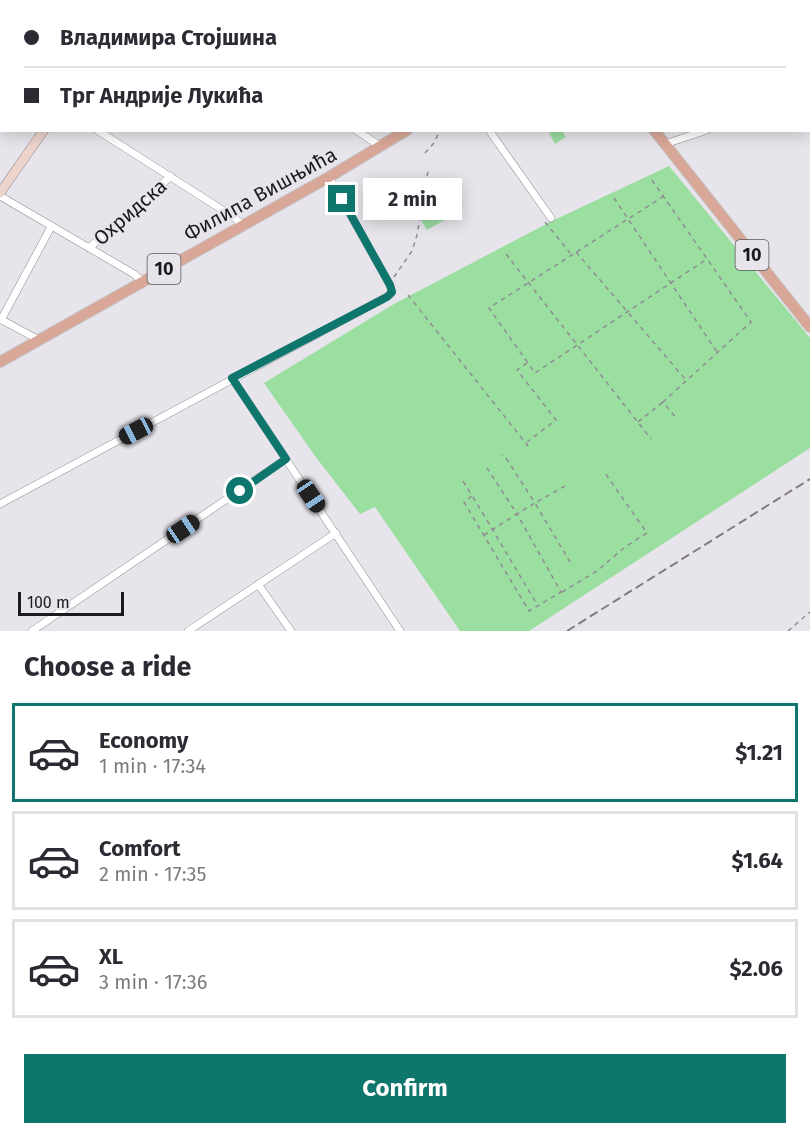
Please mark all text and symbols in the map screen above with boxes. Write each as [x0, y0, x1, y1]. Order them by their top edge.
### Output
text: Владимира Стојшина [60, 24, 277, 51]
text: Трг Андрије Лукића [60, 82, 263, 109]
street label: Филипа Вишњића [179, 142, 341, 246]
street label: Охридска [89, 174, 171, 250]
callout: 2 min [363, 178, 462, 220]
route end [328, 185, 355, 212]
text: 2 min [388, 187, 437, 211]
road number: 10 [736, 240, 768, 270]
road number: 10 [148, 254, 180, 284]
car [116, 415, 156, 447]
car [293, 476, 329, 516]
route start [226, 477, 253, 504]
car [163, 511, 203, 547]
scale bar [18, 589, 124, 616]
text: 100 m [27, 593, 70, 612]
text: Choose a ride [24, 651, 191, 683]
icon: car [27, 726, 81, 780]
text: Economy [99, 727, 188, 754]
text: $1.21 [735, 739, 783, 766]
text: 1 min · 17:34 [99, 754, 206, 778]
icon: car [27, 834, 81, 888]
text: Comfort [99, 835, 180, 862]
text: $1.64 [732, 847, 783, 874]
text: 2 min · 17:35 [99, 862, 207, 886]
icon: car [27, 942, 81, 996]
text: XL [99, 943, 123, 970]
text: $2.06 [730, 955, 783, 982]
text: 3 min · 17:36 [99, 970, 207, 994]
button: Confirm [24, 1054, 786, 1123]

